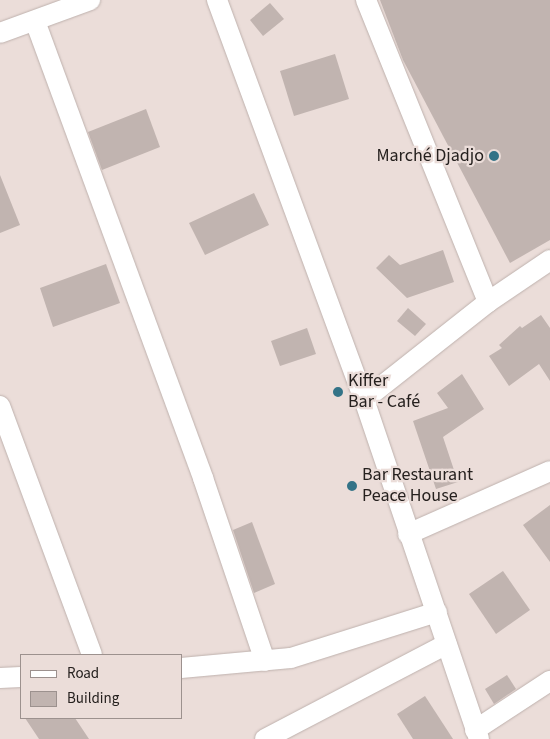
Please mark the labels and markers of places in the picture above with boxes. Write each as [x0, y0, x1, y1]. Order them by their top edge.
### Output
place label: Marché Djadjo [376, 145, 484, 167]
marker: Marché Djadjo [488, 150, 500, 162]
place label: Kiffer Bar - Café [348, 371, 420, 414]
marker: Kiffer Bar - Café [332, 386, 344, 398]
place label: Bar Restaurant Peace House [362, 465, 473, 508]
marker: Bar Restaurant Peace House [346, 480, 358, 492]

